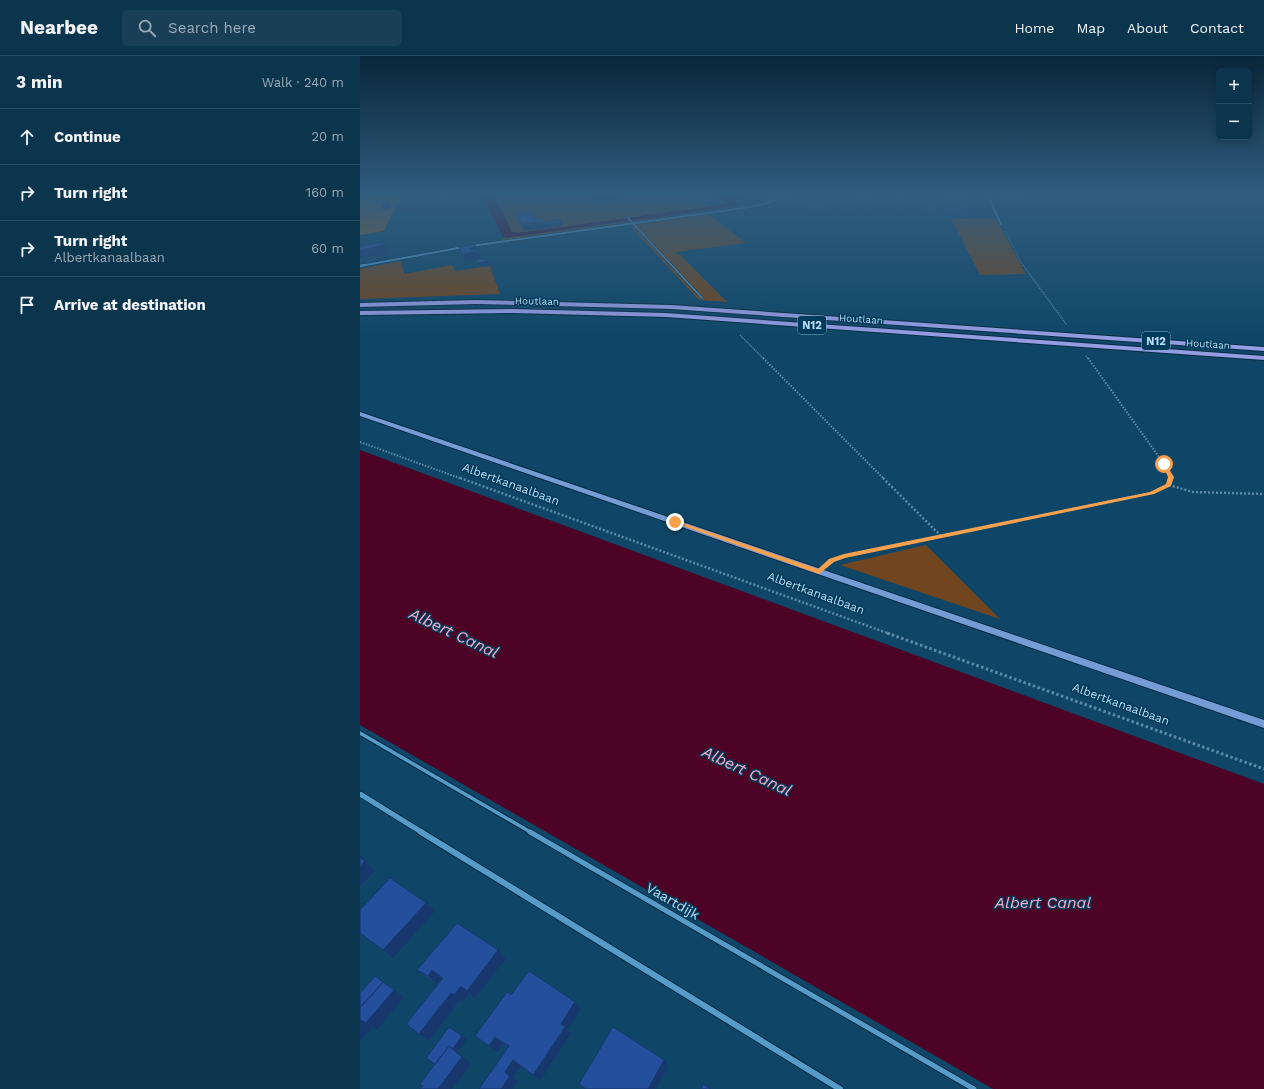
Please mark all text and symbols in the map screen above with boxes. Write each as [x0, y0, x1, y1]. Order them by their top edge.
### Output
search box [122, 10, 402, 46]
text: Nearbee [20, 16, 98, 39]
icon: search [136, 17, 158, 39]
text: Search here [168, 19, 256, 37]
text: Home [1014, 20, 1054, 36]
text: Map [1076, 20, 1105, 36]
text: About [1127, 20, 1168, 36]
text: Contact [1190, 20, 1244, 36]
map controls [1216, 68, 1252, 140]
button: + [1216, 68, 1252, 104]
text: 3 min [16, 72, 62, 92]
text: Walk · 240 m [262, 75, 344, 90]
button: − [1216, 104, 1252, 140]
icon: ahead [16, 126, 38, 148]
text: Continue [54, 128, 121, 146]
text: 20 m [312, 129, 344, 144]
icon: right [16, 182, 38, 204]
text: Turn right [54, 184, 127, 202]
text: 160 m [306, 185, 344, 200]
text: Turn right [54, 232, 127, 250]
icon: right [16, 238, 38, 260]
text: 60 m [311, 241, 344, 256]
text: Albertkanaalbaan [54, 250, 165, 265]
icon: arrive [16, 294, 38, 316]
street label: Houtlaan [515, 295, 559, 307]
text: Arrive at destination [54, 296, 206, 314]
street label: Houtlaan [839, 312, 883, 326]
road number: N12 [798, 316, 826, 334]
road number: N12 [1142, 332, 1170, 350]
street label: Houtlaan [1186, 337, 1230, 351]
route start [1155, 455, 1173, 473]
street label: Albertkanaalbaan [461, 460, 561, 508]
route end [666, 513, 684, 531]
street label: Albertkanaalbaan [766, 569, 866, 617]
water label: Albert Canal [405, 604, 502, 662]
street label: Albertkanaalbaan [1071, 680, 1171, 728]
water label: Albert Canal [698, 742, 795, 800]
street label: Vaartdijk [643, 879, 703, 923]
water label: Albert Canal [994, 893, 1091, 912]

